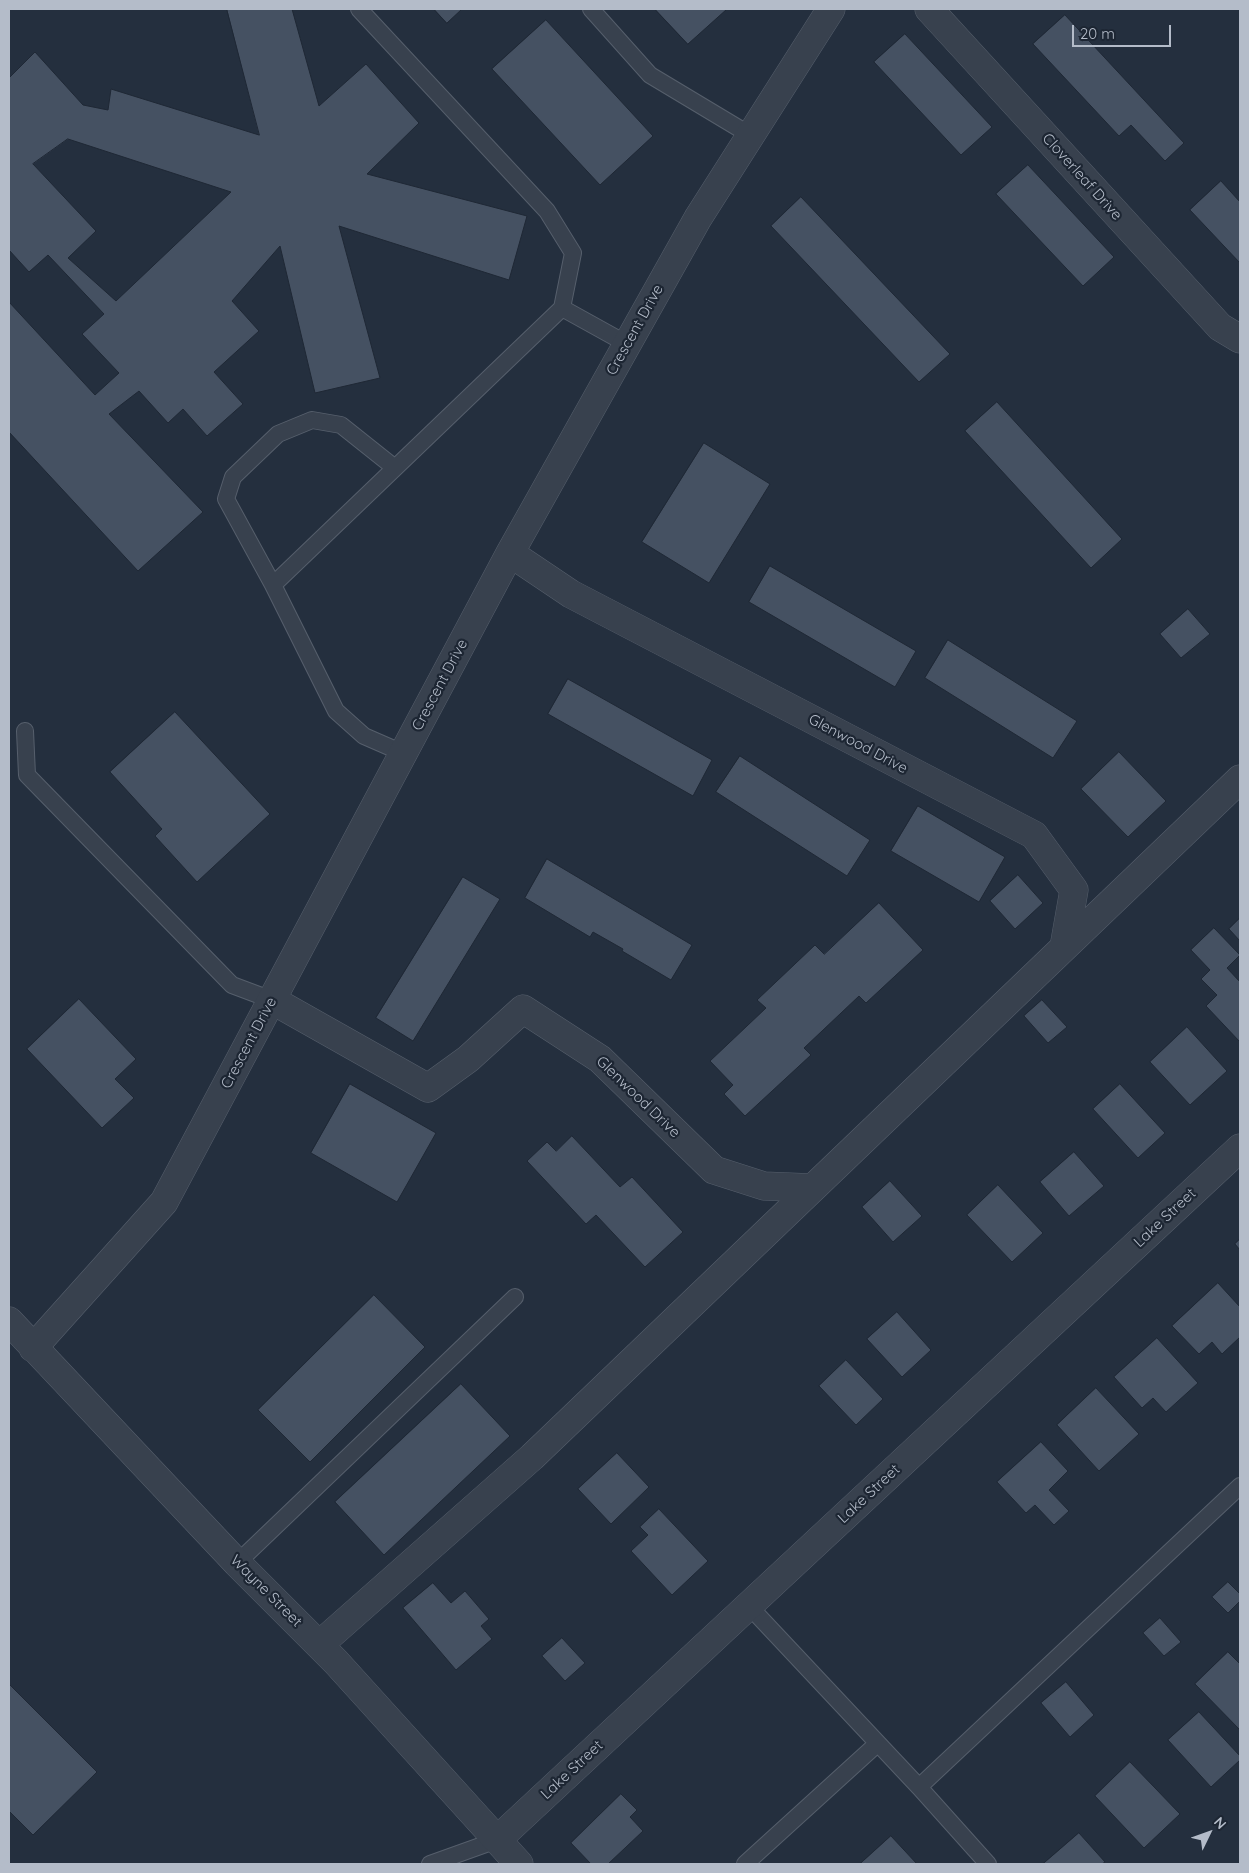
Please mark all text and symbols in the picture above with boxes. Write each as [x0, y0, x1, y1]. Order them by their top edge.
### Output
scale bar [1074, 15, 1173, 47]
text: 20 m [1080, 24, 1115, 43]
street label: Cloverleaf Drive [1038, 130, 1126, 224]
street label: Crescent Drive [603, 281, 667, 379]
street label: Crescent Drive [408, 636, 472, 734]
street label: Glenwood Drive [805, 710, 911, 778]
street label: Crescent Drive [217, 994, 281, 1092]
street label: Glenwood Drive [592, 1052, 684, 1142]
street label: Lake Street [1130, 1185, 1200, 1251]
street label: Lake Street [834, 1461, 904, 1527]
street label: Wayne Street [226, 1551, 306, 1631]
street label: Lake Street [537, 1737, 607, 1803]
north arrow [1184, 1808, 1234, 1858]
text: N [1210, 1813, 1230, 1833]

